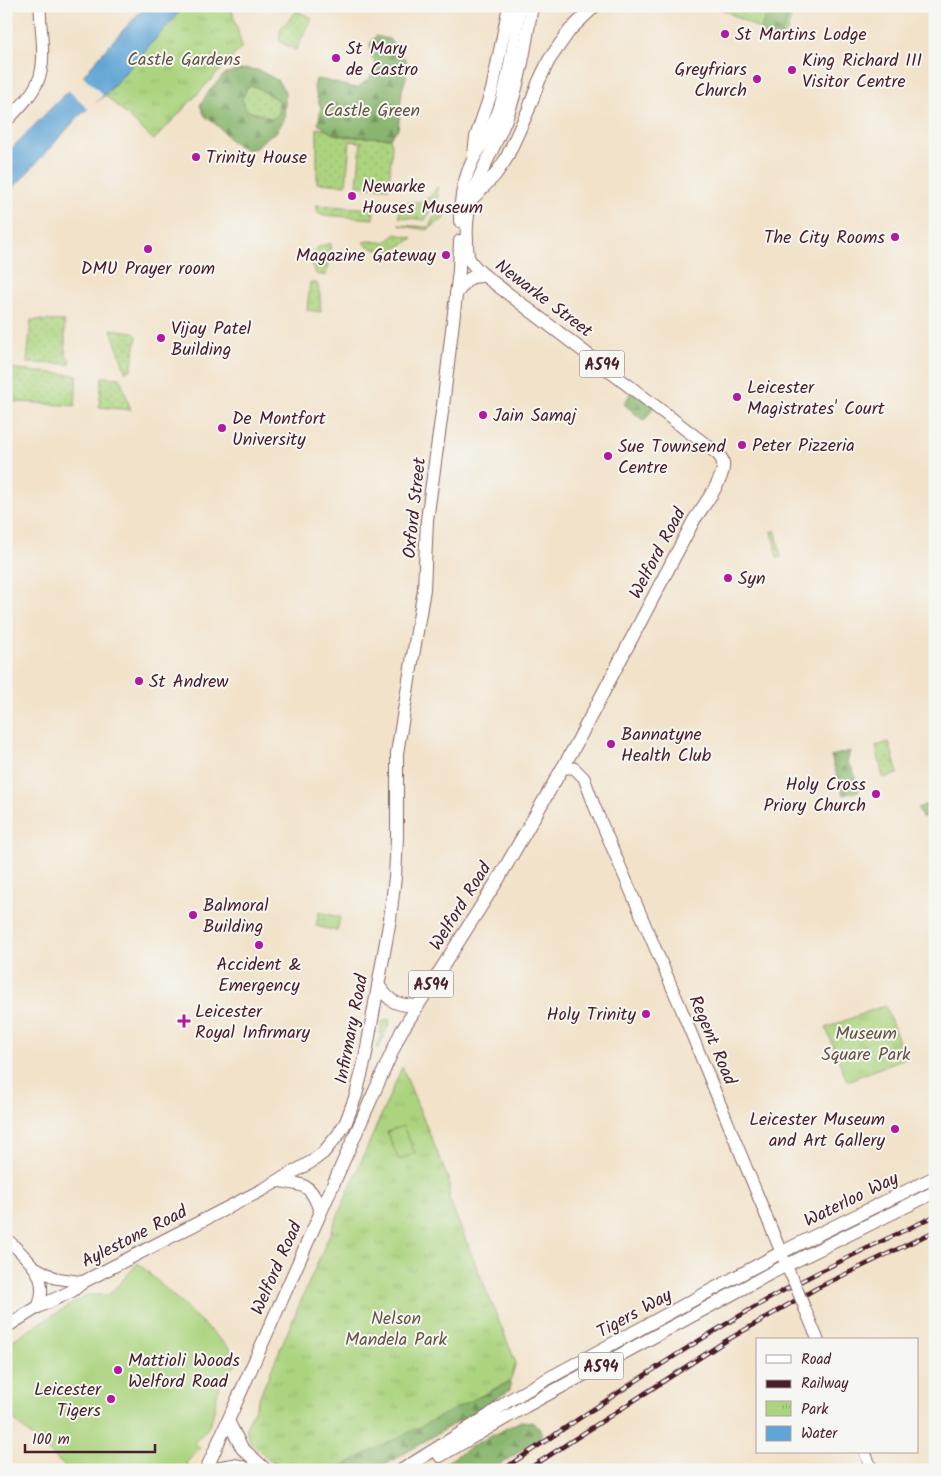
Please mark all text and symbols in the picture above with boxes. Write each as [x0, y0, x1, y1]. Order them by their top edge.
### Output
place label: St Martins Lodge [735, 21, 867, 50]
marker: St Martins Lodge [719, 28, 731, 40]
place label: St Mary de Castro [346, 35, 418, 85]
park label: Castle Gardens [127, 46, 241, 75]
place label: King Richard III Visitor Centre [802, 47, 922, 97]
marker: St Mary de Castro [330, 52, 342, 64]
place label: Greyfriars Church [674, 56, 747, 106]
marker: King Richard III Visitor Centre [786, 64, 798, 76]
marker: Greyfriars Church [751, 73, 763, 85]
park label: Castle Green [324, 97, 420, 126]
place label: Trinity House [206, 144, 307, 173]
marker: Trinity House [190, 151, 202, 163]
place label: Newarke Houses Museum [362, 173, 483, 223]
marker: Newarke Houses Museum [346, 190, 358, 202]
place label: The City Rooms [764, 224, 885, 253]
marker: The City Rooms [889, 231, 901, 243]
place label: Magazine Gateway [296, 242, 437, 271]
marker: DMU Prayer room [142, 243, 154, 255]
marker: Magazine Gateway [440, 249, 452, 261]
street label: Newarke Street [488, 253, 599, 346]
place label: DMU Prayer room [81, 255, 215, 284]
place label: Vijay Patel Building [171, 315, 252, 365]
marker: Vijay Patel Building [155, 332, 167, 344]
road number: A594 [580, 350, 624, 378]
place label: Leicester Magistrates' Court [747, 374, 886, 424]
marker: Leicester Magistrates' Court [731, 391, 743, 403]
place label: Jain Samaj [493, 402, 578, 431]
place label: De Montfort University [232, 405, 327, 455]
marker: Jain Samaj [477, 409, 489, 421]
marker: De Montfort University [216, 422, 228, 434]
place label: Peter Pizzeria [752, 432, 855, 461]
place label: Sue Townsend Centre [618, 433, 726, 483]
marker: Peter Pizzeria [736, 439, 748, 451]
marker: Sue Townsend Centre [602, 450, 614, 462]
street label: Oxford Street [396, 455, 435, 560]
street label: Welford Road [622, 502, 695, 605]
place label: Syn [738, 565, 766, 594]
marker: Syn [722, 572, 734, 584]
place label: St Andrew [149, 668, 229, 697]
marker: St Andrew [133, 675, 145, 687]
place label: Bannatyne Health Club [621, 721, 712, 771]
marker: Bannatyne Health Club [605, 738, 617, 750]
place label: Holy Cross Priory Church [764, 771, 866, 821]
marker: Holy Cross Priory Church [870, 788, 882, 800]
street label: Welford Road [423, 856, 501, 957]
place label: Balmoral Building [203, 892, 269, 942]
marker: Balmoral Building [187, 909, 199, 921]
marker: Accident & Emergency [253, 939, 265, 951]
place label: Accident & Emergency [217, 951, 301, 1001]
street label: Infirmary Road [328, 971, 377, 1087]
road number: A594 [408, 971, 454, 998]
street label: Regent Road [680, 991, 744, 1091]
place label: Leicester Royal Infirmary [195, 998, 311, 1048]
place label: Holy Trinity [547, 1001, 637, 1030]
marker: Holy Trinity [640, 1008, 652, 1020]
marker: Leicester Royal Infirmary [177, 1014, 191, 1028]
park label: Museum Square Park [821, 1020, 911, 1070]
place label: Leicester Museum and Art Gallery [749, 1106, 886, 1156]
marker: Leicester Museum and Art Gallery [889, 1123, 901, 1135]
street label: Waterloo Way [799, 1165, 905, 1236]
street label: Aylestone Road [77, 1198, 194, 1277]
street label: Welford Road [244, 1216, 311, 1320]
street label: Tigers Way [592, 1281, 678, 1347]
park label: Nelson Mandela Park [345, 1305, 448, 1355]
legend [756, 1338, 918, 1454]
place label: Mattioli Woods Welford Road [128, 1347, 240, 1397]
text: Road [801, 1348, 832, 1372]
road number: A594 [578, 1352, 624, 1380]
marker: Mattioli Woods Welford Road [112, 1364, 124, 1376]
text: Railway [801, 1372, 849, 1396]
place label: Leicester Tigers [34, 1376, 102, 1426]
marker: Leicester Tigers [105, 1393, 117, 1405]
text: Park [801, 1398, 829, 1422]
scale bar [25, 1421, 155, 1453]
text: Water [801, 1422, 838, 1446]
text: 100 m [32, 1428, 70, 1452]

